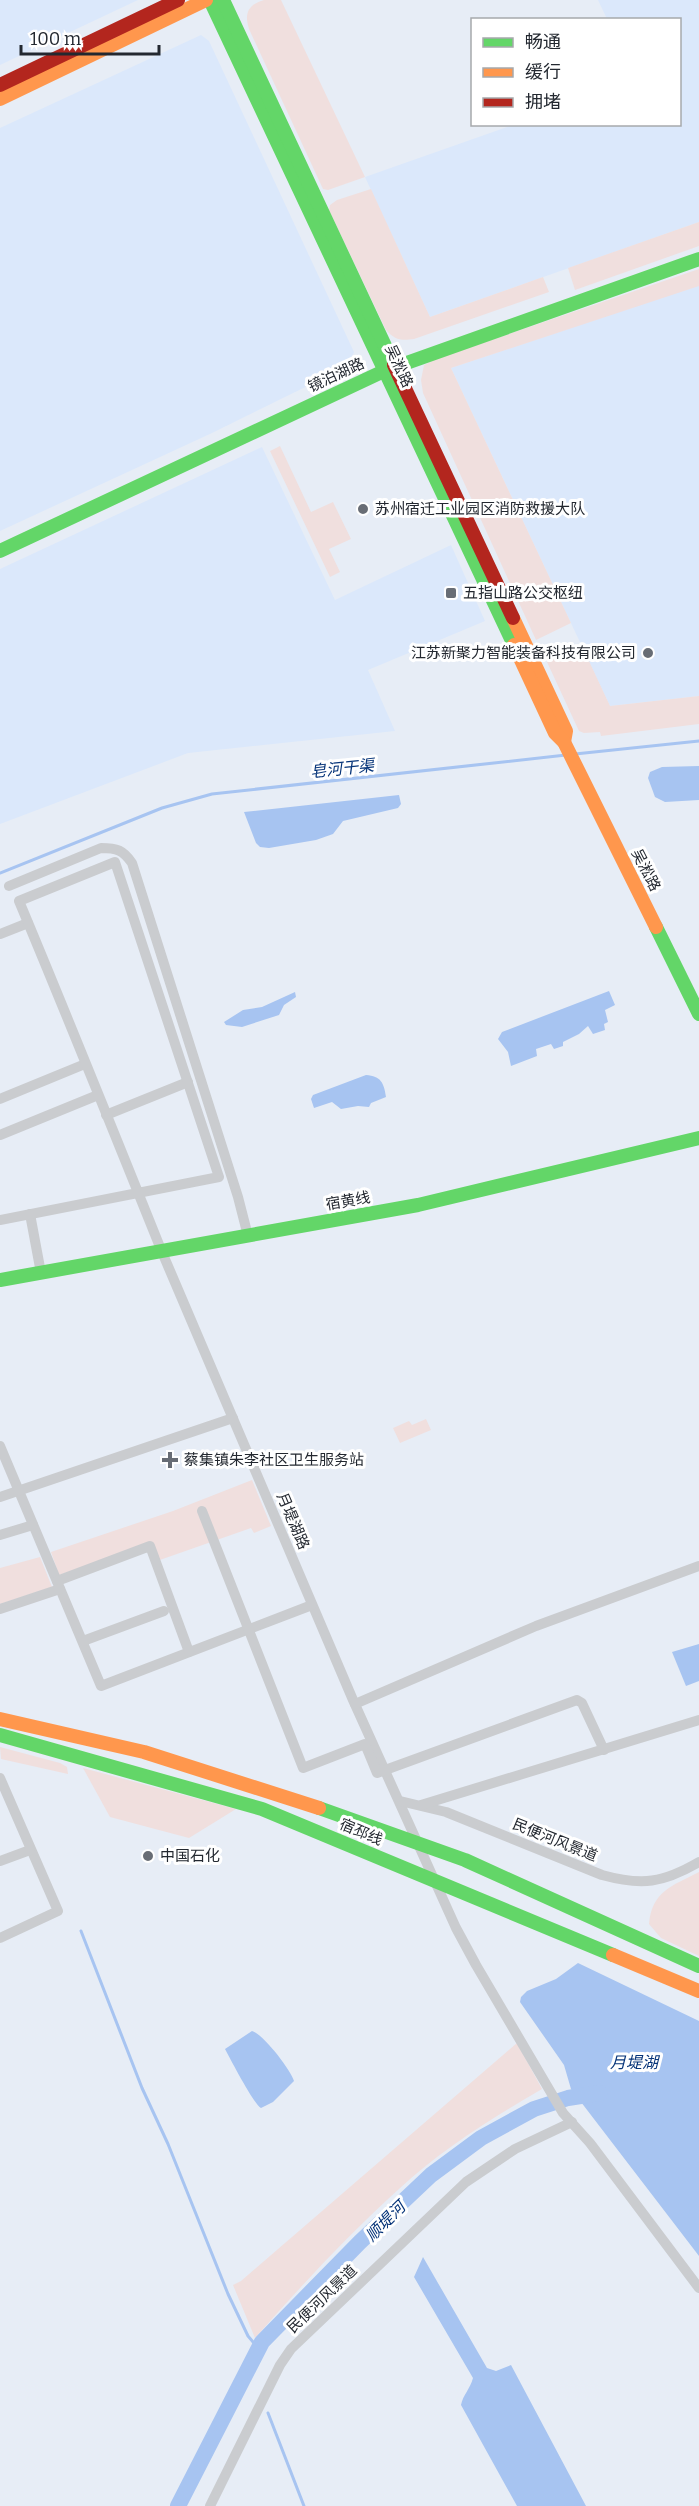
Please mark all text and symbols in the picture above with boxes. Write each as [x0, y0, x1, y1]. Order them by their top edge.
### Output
scale bar [21, 18, 159, 56]
legend [471, 18, 681, 126]
text: 100 m [30, 28, 81, 50]
text: 畅通 [525, 31, 561, 53]
text: 缓行 [525, 61, 561, 83]
text: 拥堵 [525, 91, 561, 113]
street label: 吴淞路 [381, 342, 417, 390]
street label: 镜泊湖路 [305, 354, 367, 396]
place label: 苏州宿迁工业园区消防救援大队 [375, 500, 585, 518]
marker: 苏州宿迁工业园区消防救援大队 [356, 502, 370, 516]
place label: 五指山路公交枢纽 [463, 584, 583, 602]
marker: 五指山路公交枢纽 [444, 586, 458, 600]
place label: 江苏新聚力智能装备科技有限公司 [411, 644, 636, 662]
marker: 江苏新聚力智能装备科技有限公司 [641, 646, 655, 660]
water label: 皂河干渠 [309, 755, 377, 781]
street label: 吴淞路 [628, 846, 664, 894]
street label: 宿黄线 [324, 1188, 372, 1214]
marker: 蔡集镇朱李社区卫生服务站 [161, 1451, 179, 1469]
place label: 蔡集镇朱李社区卫生服务站 [184, 1451, 364, 1469]
street label: 月堤湖路 [273, 1490, 313, 1552]
street label: 宿邳线 [337, 1815, 385, 1849]
street label: 民便河风景道 [510, 1815, 600, 1865]
place label: 中国石化 [160, 1847, 220, 1865]
marker: 中国石化 [141, 1849, 155, 1863]
water label: 月堤湖 [610, 2053, 661, 2072]
water label: 顺堤河 [362, 2196, 411, 2245]
street label: 民便河风景道 [283, 2261, 361, 2337]

